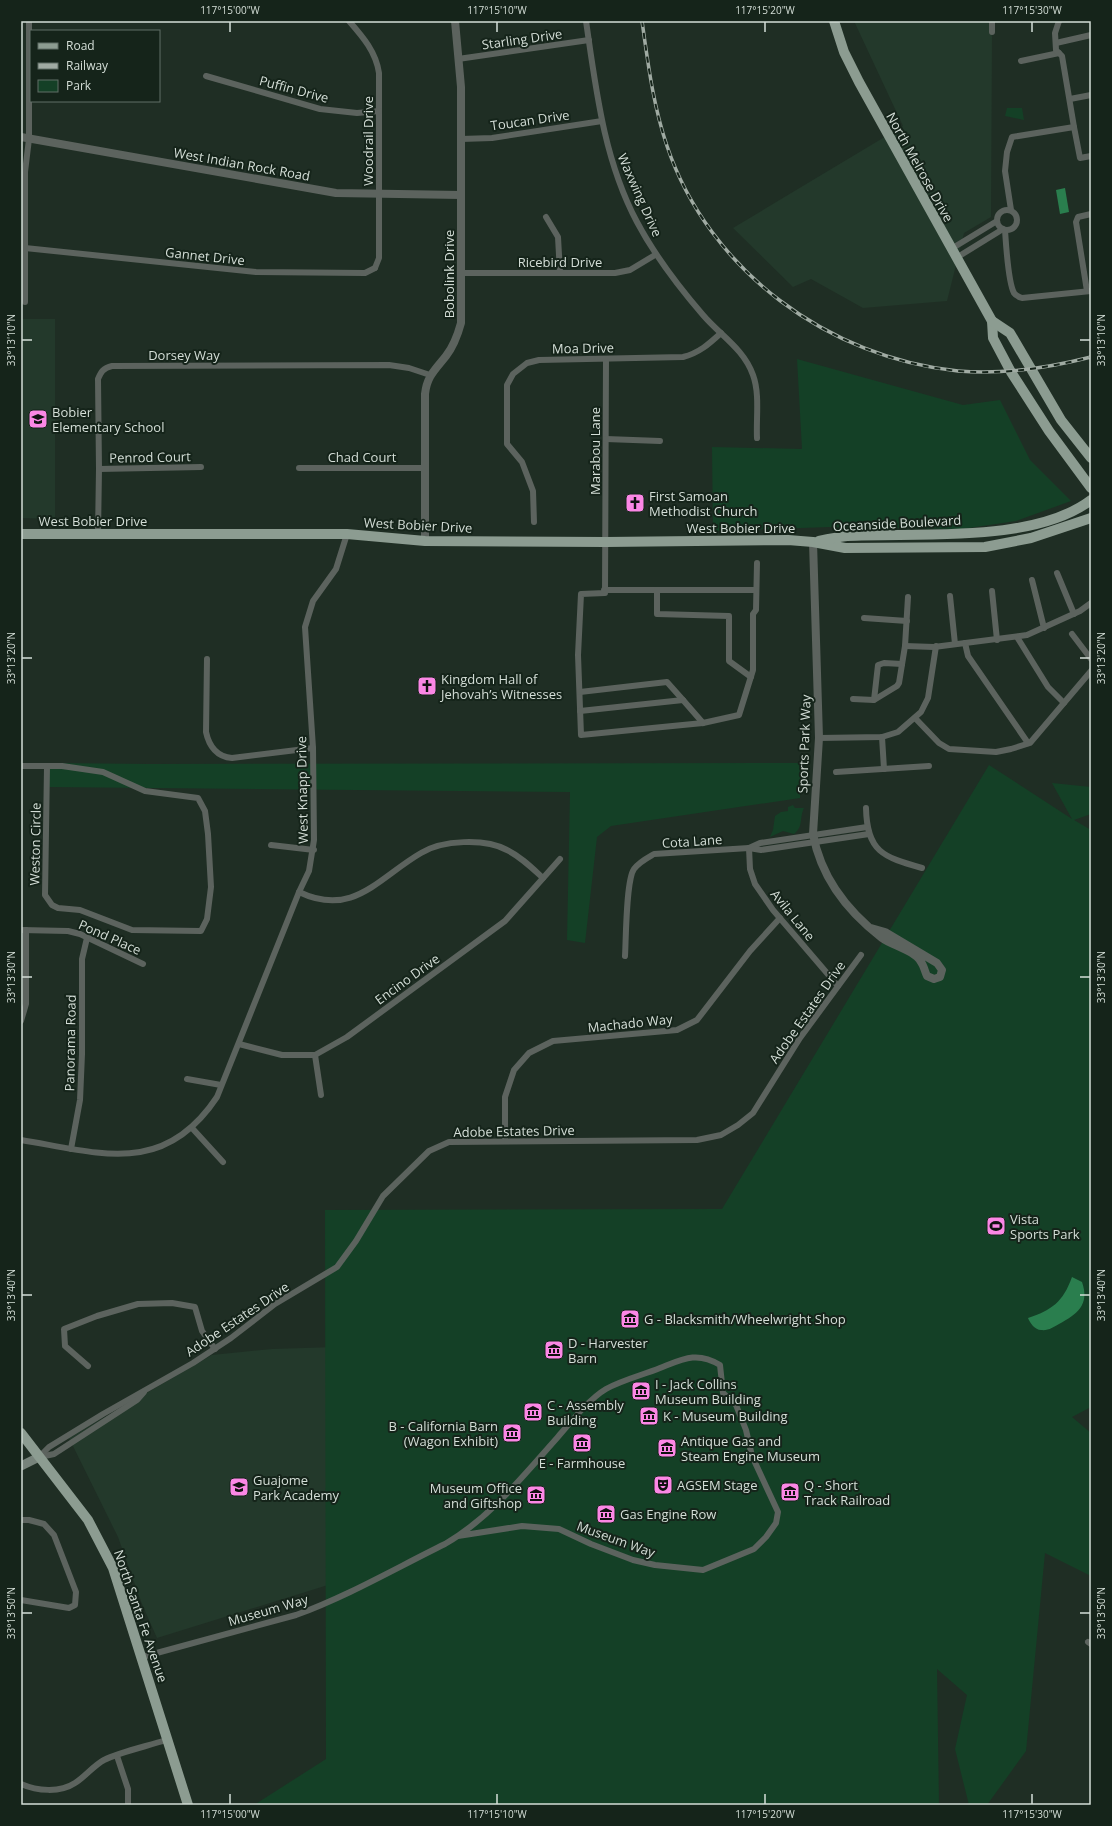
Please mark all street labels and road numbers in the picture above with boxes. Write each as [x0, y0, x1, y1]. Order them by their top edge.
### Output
street label: Starling Drive [481, 24, 563, 54]
street label: Puffin Drive [257, 71, 331, 107]
street label: Woodrail Drive [359, 96, 377, 186]
street label: Toucan Drive [489, 106, 571, 134]
street label: North Melrose Drive [882, 109, 958, 225]
street label: West Indian Rock Road [172, 143, 312, 185]
street label: Waxwing Drive [614, 150, 666, 240]
street label: Bobolink Drive [440, 230, 458, 318]
street label: Gannet Drive [164, 243, 246, 269]
street label: Ricebird Drive [518, 253, 602, 271]
street label: Moa Drive [552, 338, 614, 358]
street label: Dorsey Way [148, 346, 220, 364]
street label: Marabou Lane [586, 407, 604, 495]
street label: Penrod Court [109, 447, 191, 467]
street label: Chad Court [328, 448, 397, 466]
street label: Oceanside Boulevard [832, 511, 962, 535]
street label: West Bobier Drive [39, 512, 147, 530]
street label: West Bobier Drive [363, 513, 473, 537]
street label: West Bobier Drive [687, 519, 795, 537]
street label: Sports Park Way [793, 694, 815, 794]
street label: West Knapp Drive [292, 736, 312, 844]
street label: Weston Circle [25, 802, 45, 886]
street label: Cota Lane [661, 830, 723, 852]
street label: Avila Lane [767, 886, 819, 944]
street label: Pond Place [76, 915, 144, 959]
street label: Encino Drive [371, 949, 443, 1009]
street label: Adobe Estates Drive [765, 957, 849, 1067]
street label: Panorama Road [60, 994, 80, 1092]
street label: Machado Way [587, 1010, 674, 1036]
street label: Adobe Estates Drive [453, 1121, 575, 1141]
street label: Adobe Estates Drive [182, 1278, 292, 1360]
street label: Museum Way [574, 1516, 658, 1562]
street label: North Santa Fe Avenue [110, 1547, 172, 1685]
street label: Museum Way [226, 1590, 310, 1630]

